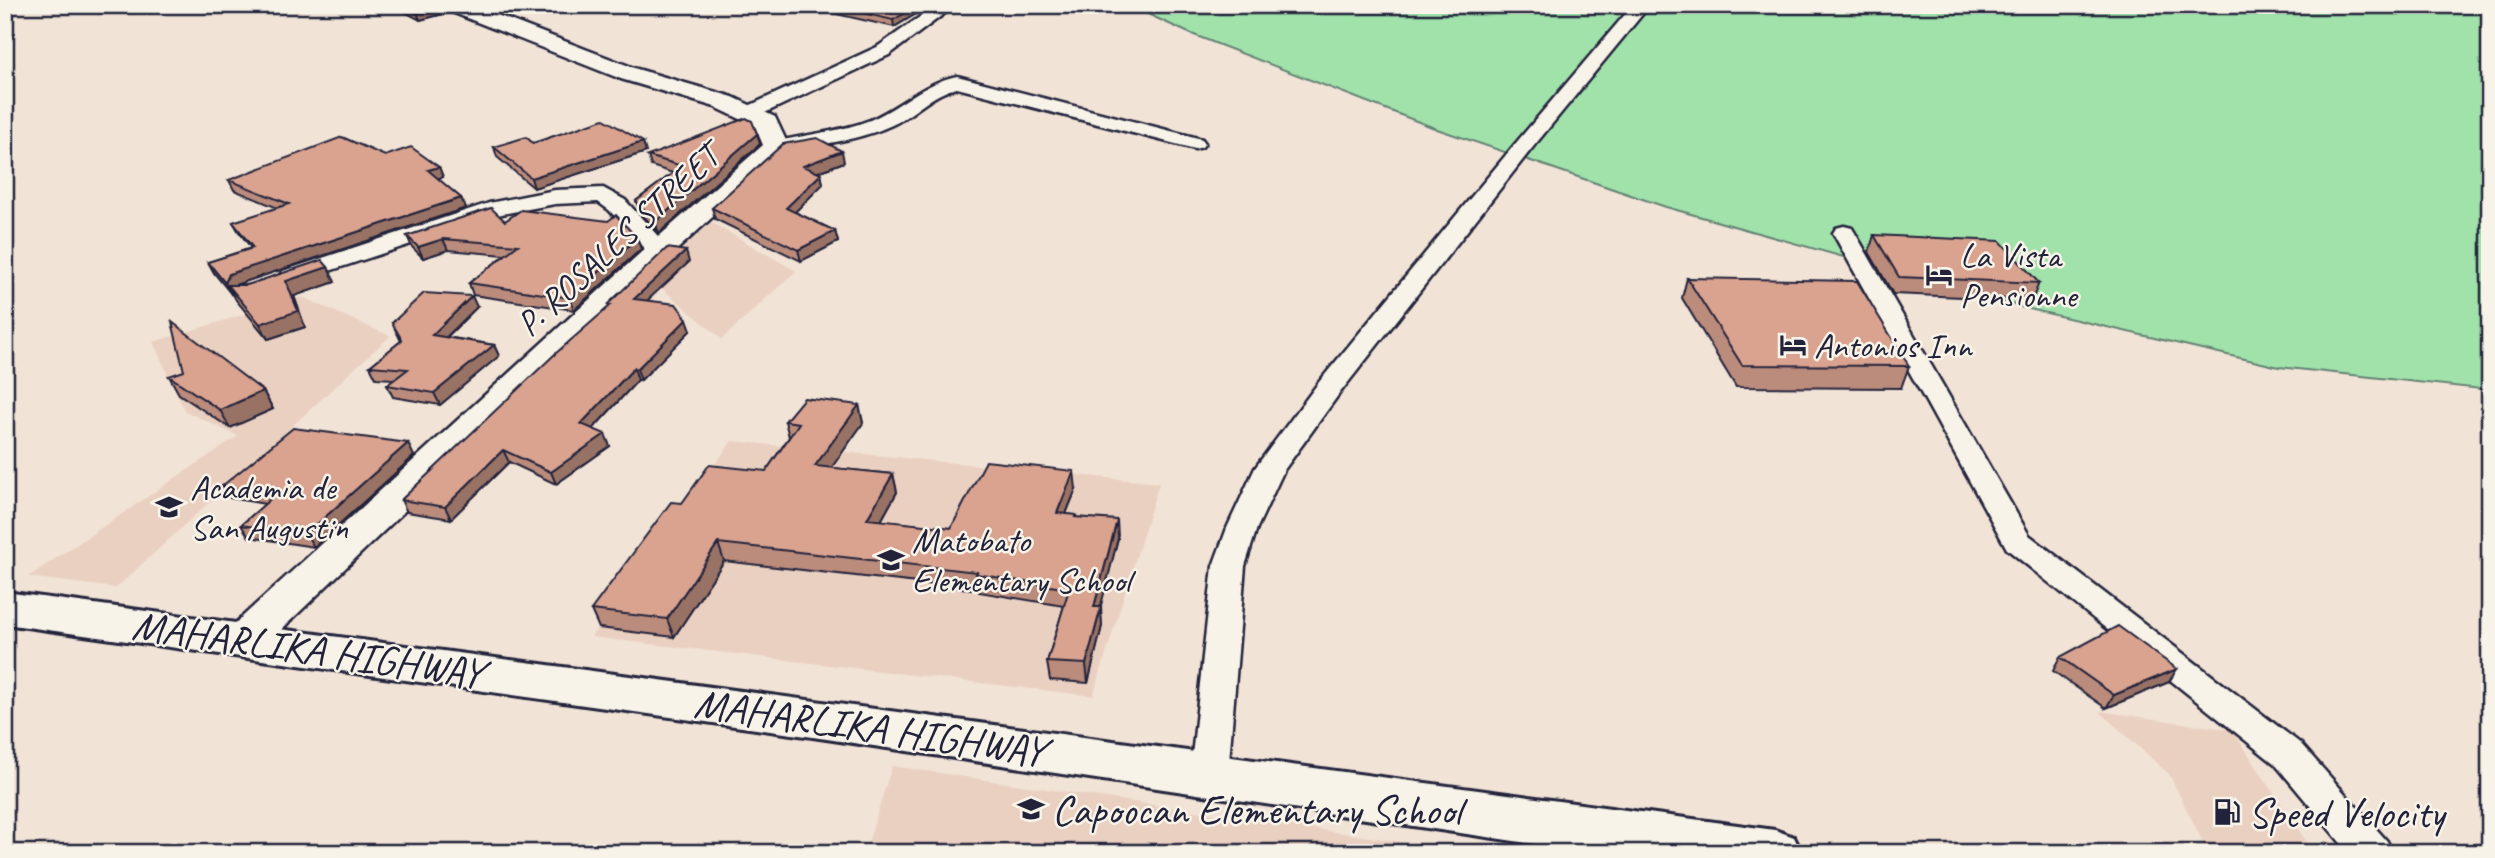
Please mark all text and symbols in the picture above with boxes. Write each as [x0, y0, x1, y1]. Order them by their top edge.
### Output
street label: P. ROSALES STREET [506, 129, 735, 346]
place label: La Vista Pensionne [1960, 233, 2079, 318]
hotel icon: La Vista Pensionne [1924, 260, 1954, 290]
place label: Antonios Inn [1814, 323, 1974, 368]
hotel icon: Antonios Inn [1778, 330, 1808, 360]
place label: Academia de San Augustin [190, 465, 348, 550]
school or university icon: Academia de San Augustin [154, 492, 184, 522]
place label: Matobato Elementary School [912, 518, 1137, 603]
school or university icon: Matobato Elementary School [876, 545, 906, 575]
street label: MAHARLIKA HIGHWAY [129, 599, 494, 701]
street label: MAHARLIKA HIGHWAY [691, 677, 1056, 779]
place label: Capoocan Elementary School [1052, 784, 1468, 837]
place label: Speed Velocity [2248, 787, 2448, 840]
school or university icon: Capoocan Elementary School [1016, 794, 1046, 824]
fuel station icon: Speed Velocity [2212, 797, 2242, 827]

